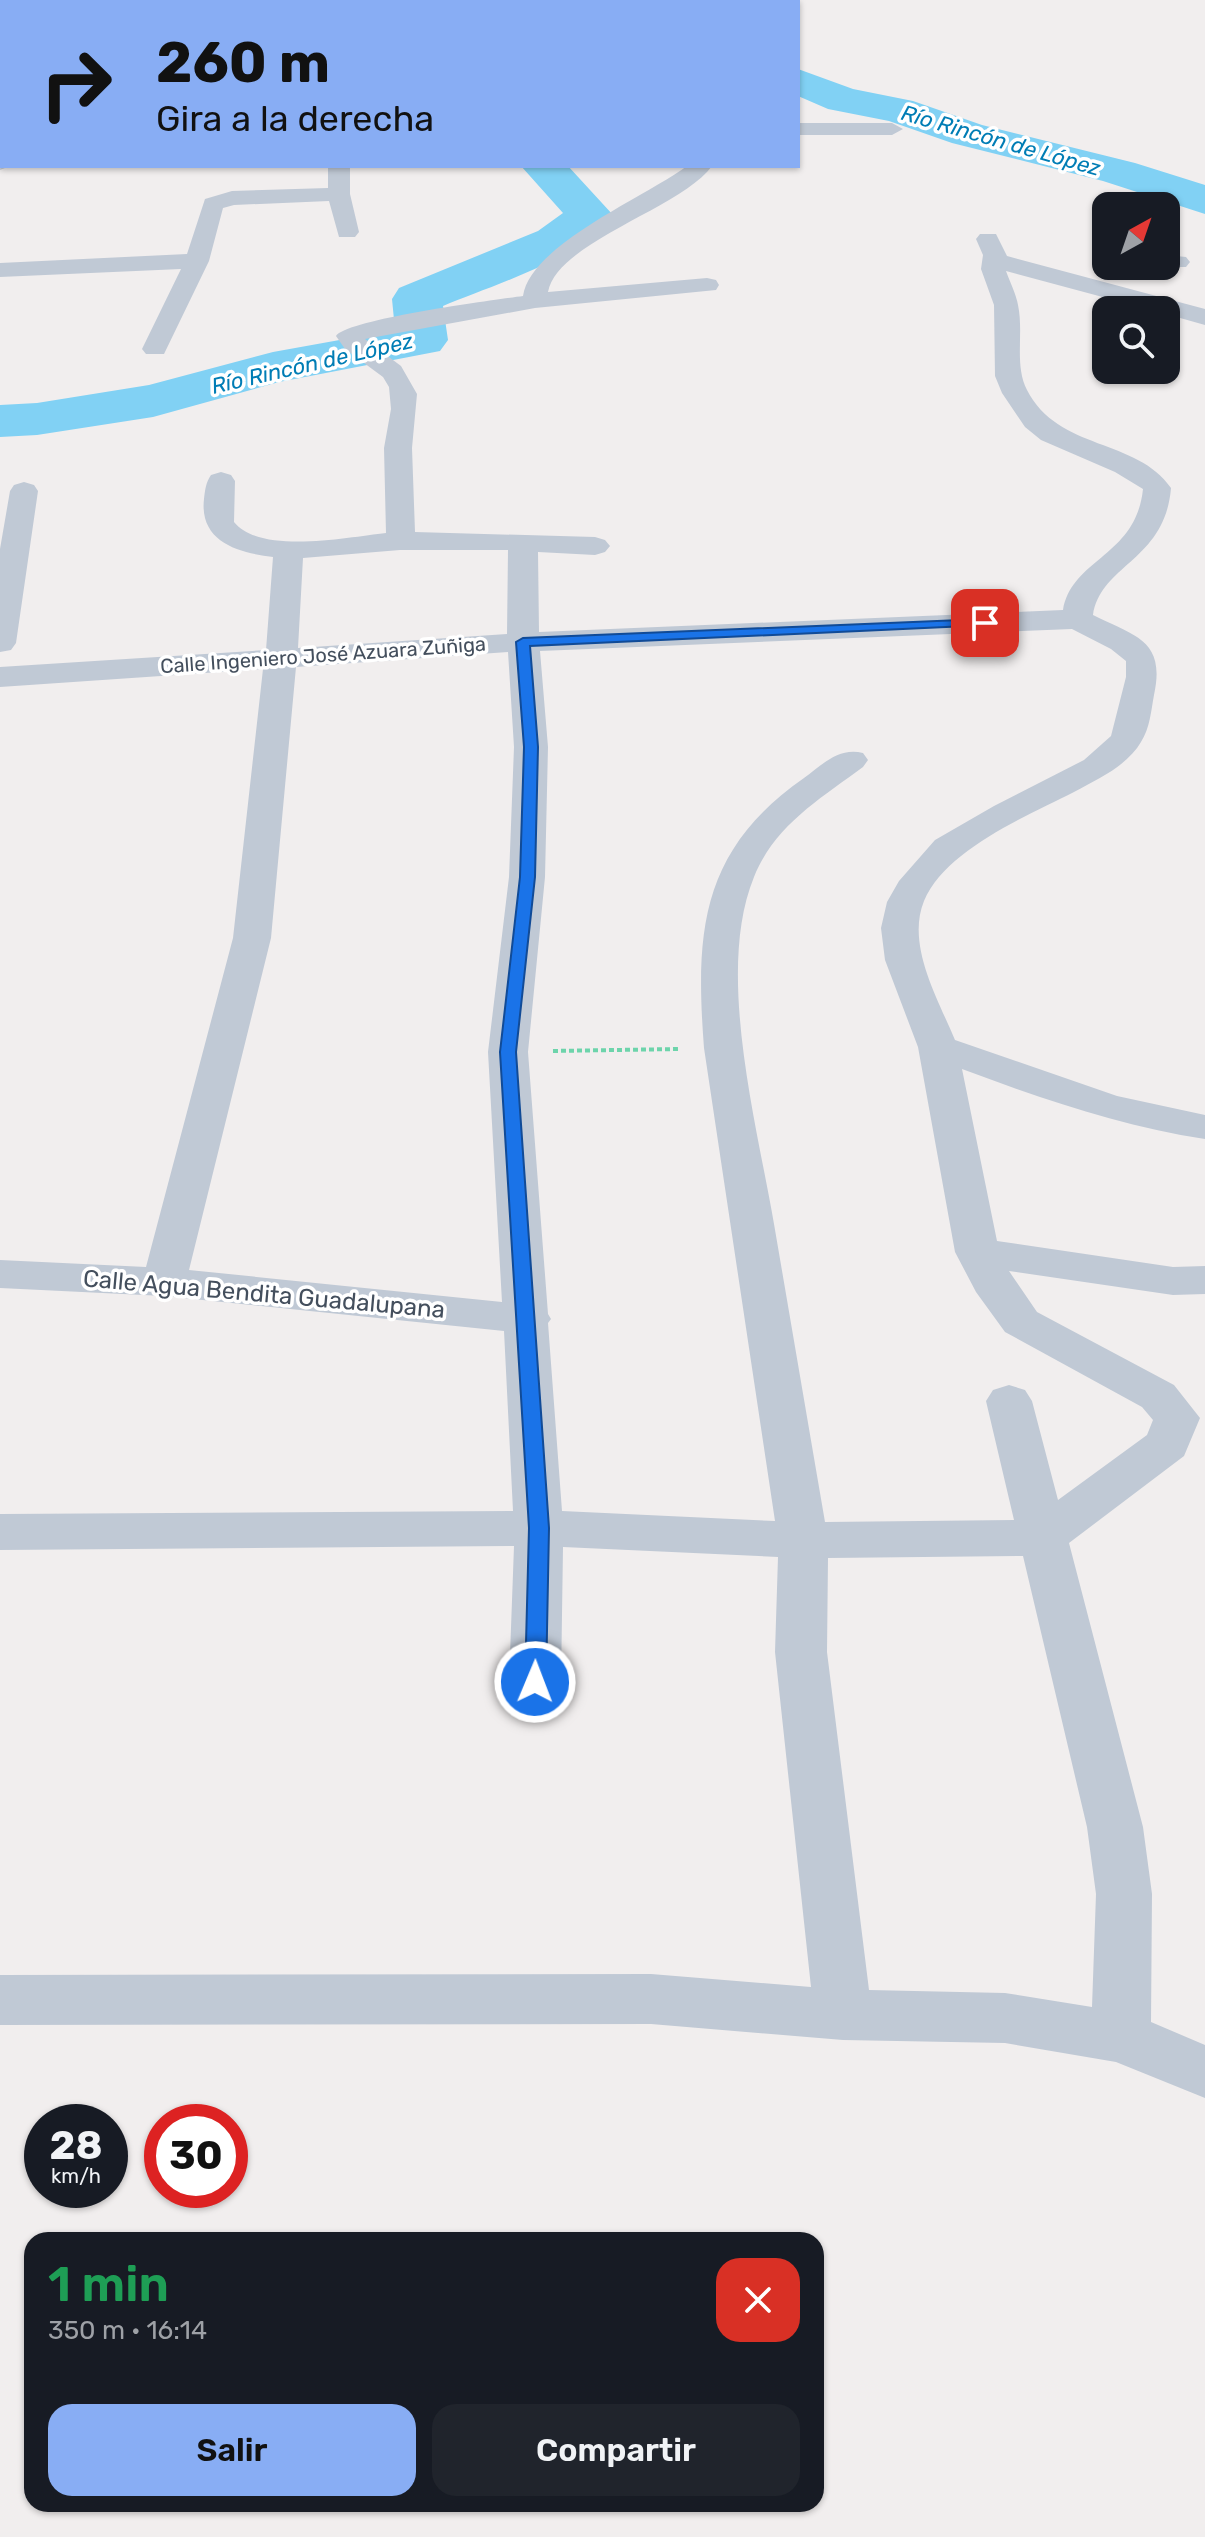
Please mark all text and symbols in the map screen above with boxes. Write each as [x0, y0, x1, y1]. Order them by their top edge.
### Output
text: 260 m [156, 30, 330, 96]
icon: right [24, 32, 128, 136]
text: Gira a la derecha [156, 97, 434, 140]
water label: Río Rincón de López [898, 99, 1104, 182]
north arrow [1092, 192, 1180, 280]
map controls [1092, 192, 1180, 384]
button: search [1092, 296, 1180, 384]
water label: Río Rincón de López [209, 327, 416, 400]
pin [951, 589, 1019, 657]
icon: arrive [963, 601, 1007, 645]
street label: Calle Ingeniero José Azuara Zuñiga [159, 632, 487, 678]
street label: Calle Agua Bendita Guadalupana [82, 1264, 446, 1324]
position arrow [493, 1640, 577, 1724]
speed limit sign: 30 [144, 2104, 248, 2208]
text: 28 [49, 2122, 103, 2169]
text: km/h [51, 2164, 101, 2188]
text: 1 min [48, 2256, 169, 2313]
button: close [716, 2258, 800, 2342]
text: 350 m · 16:14 [48, 2315, 207, 2346]
button: Salir [48, 2404, 416, 2496]
button: Compartir [432, 2404, 800, 2496]

